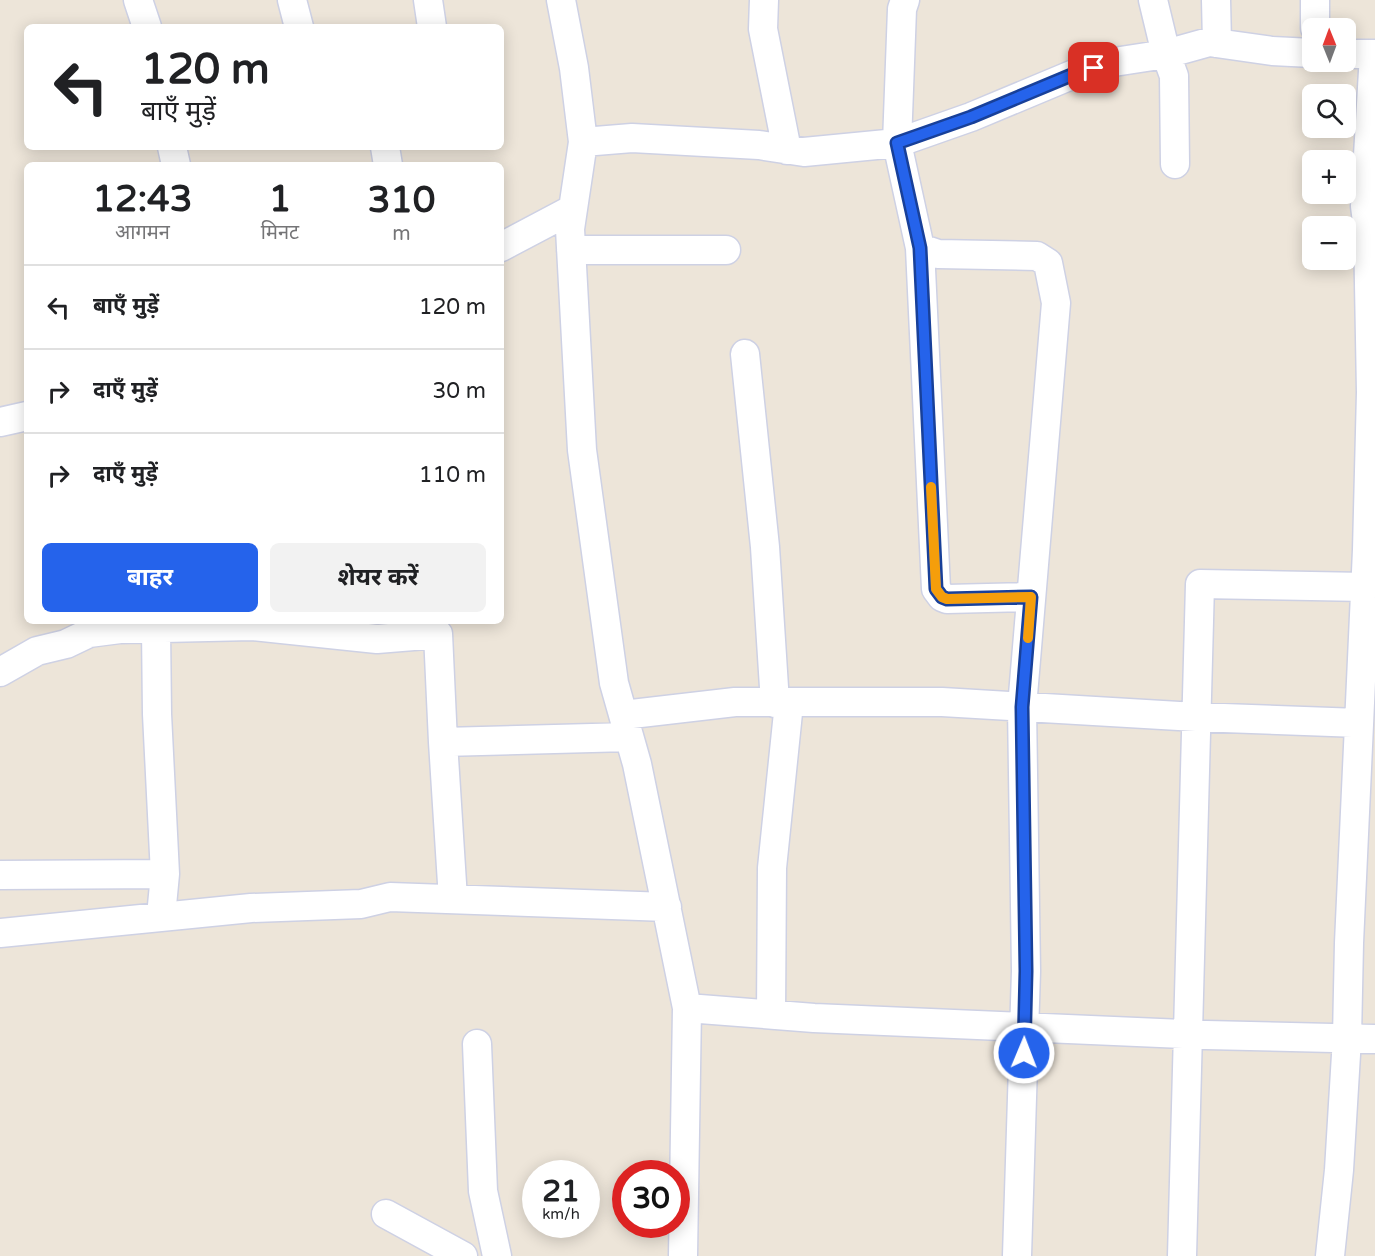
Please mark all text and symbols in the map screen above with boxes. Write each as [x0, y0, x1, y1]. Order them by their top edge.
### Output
north arrow [1302, 18, 1356, 72]
map controls [1302, 18, 1356, 270]
pin [1068, 42, 1119, 93]
text: 120 m [141, 44, 270, 95]
icon: left [42, 48, 120, 126]
icon: arrive [1077, 51, 1110, 84]
button: search [1302, 84, 1356, 138]
text: बाएँ मुड़ें [141, 95, 216, 128]
button: + [1302, 150, 1356, 204]
text: 12:43 [93, 178, 192, 221]
text: 1 [269, 178, 291, 221]
text: 310 [368, 179, 435, 222]
button: − [1302, 216, 1356, 270]
text: आगमन [115, 221, 170, 245]
text: मिनट [261, 221, 299, 245]
text: m [392, 222, 411, 246]
icon: left [42, 291, 75, 324]
text: बाएँ मुड़ें [93, 293, 159, 319]
text: 120 m [419, 294, 486, 320]
icon: right [42, 375, 75, 408]
text: दाएँ मुड़ें [93, 377, 158, 403]
text: 30 m [432, 378, 486, 404]
icon: right [42, 459, 75, 492]
text: दाएँ मुड़ें [93, 461, 158, 487]
text: 110 m [419, 462, 486, 488]
button: बाहर [42, 543, 258, 612]
button: शेयर करें [270, 543, 486, 612]
position arrow [992, 1021, 1056, 1085]
speed limit sign: 30 [612, 1160, 690, 1238]
text: 21 [542, 1173, 580, 1210]
text: km/h [542, 1205, 580, 1223]

